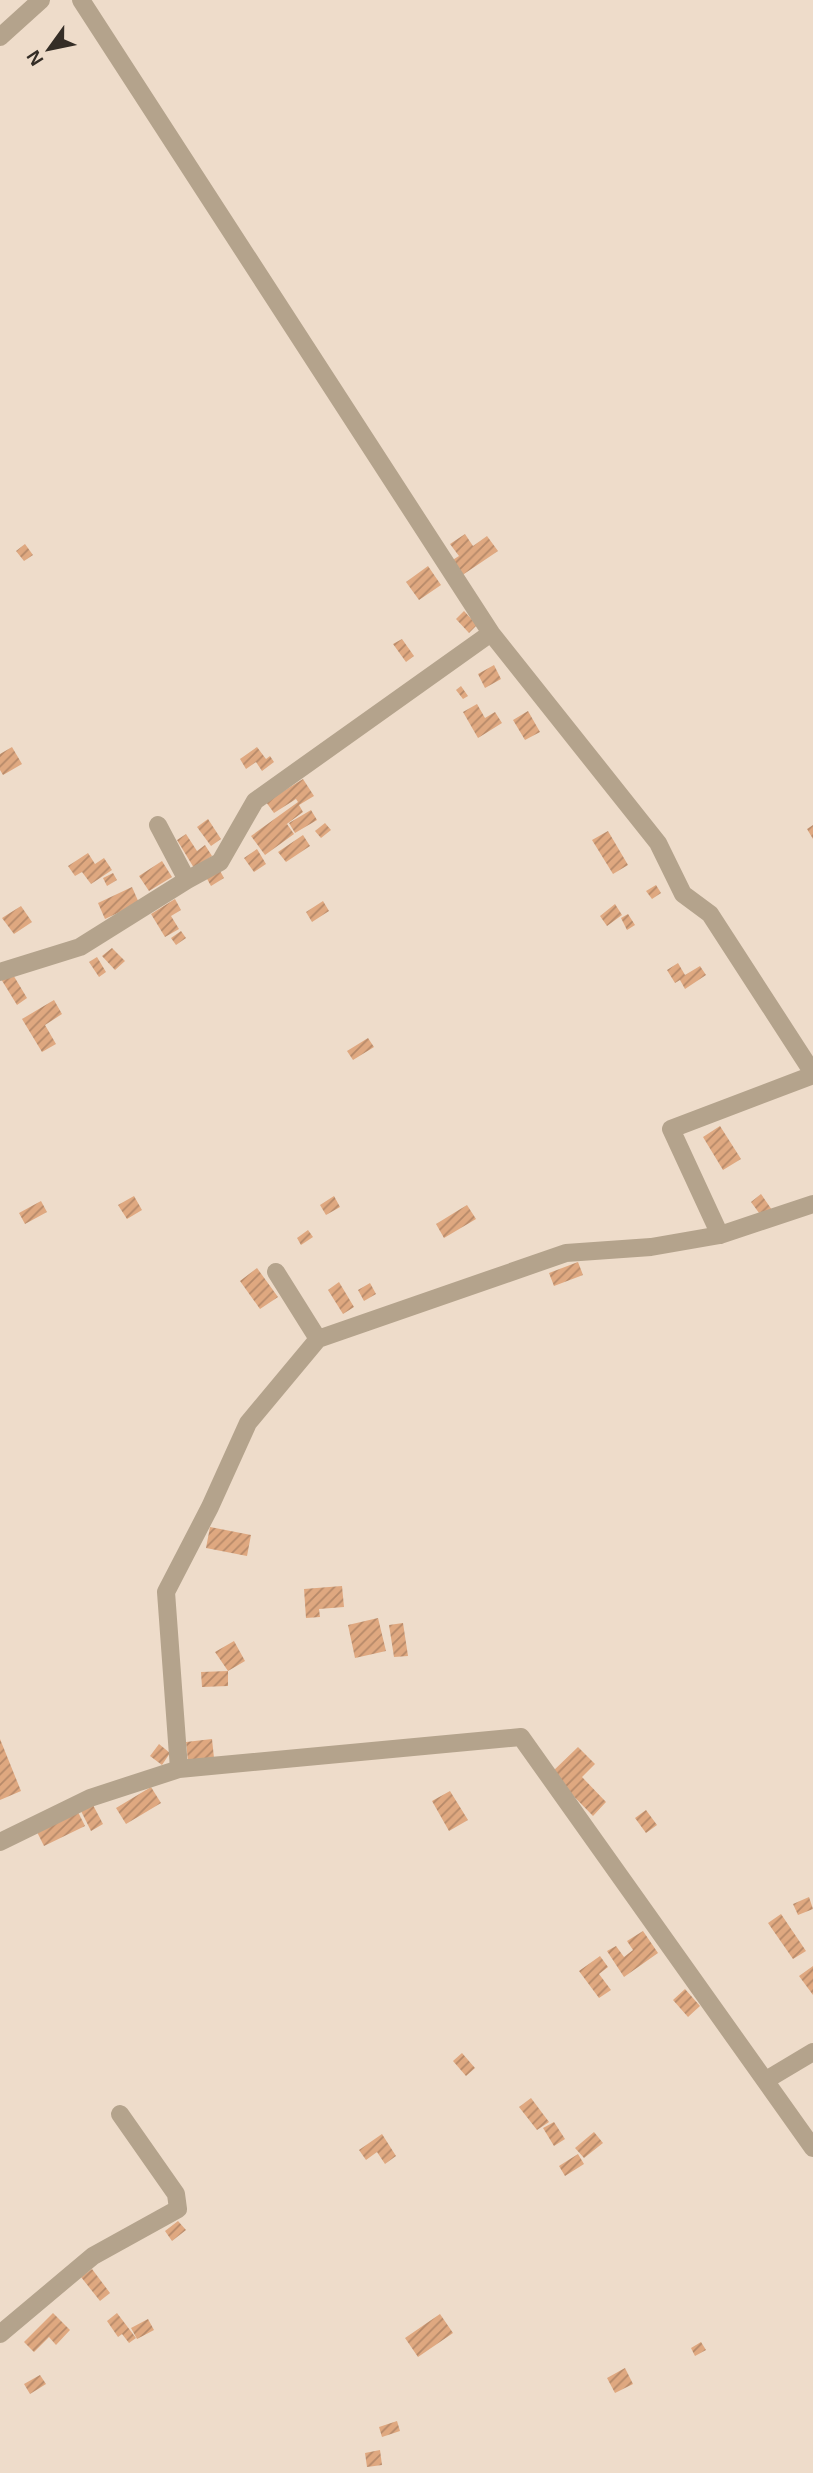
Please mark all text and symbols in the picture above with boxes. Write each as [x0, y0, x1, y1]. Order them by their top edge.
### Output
north arrow [14, 14, 84, 84]
text: N [23, 47, 48, 69]

